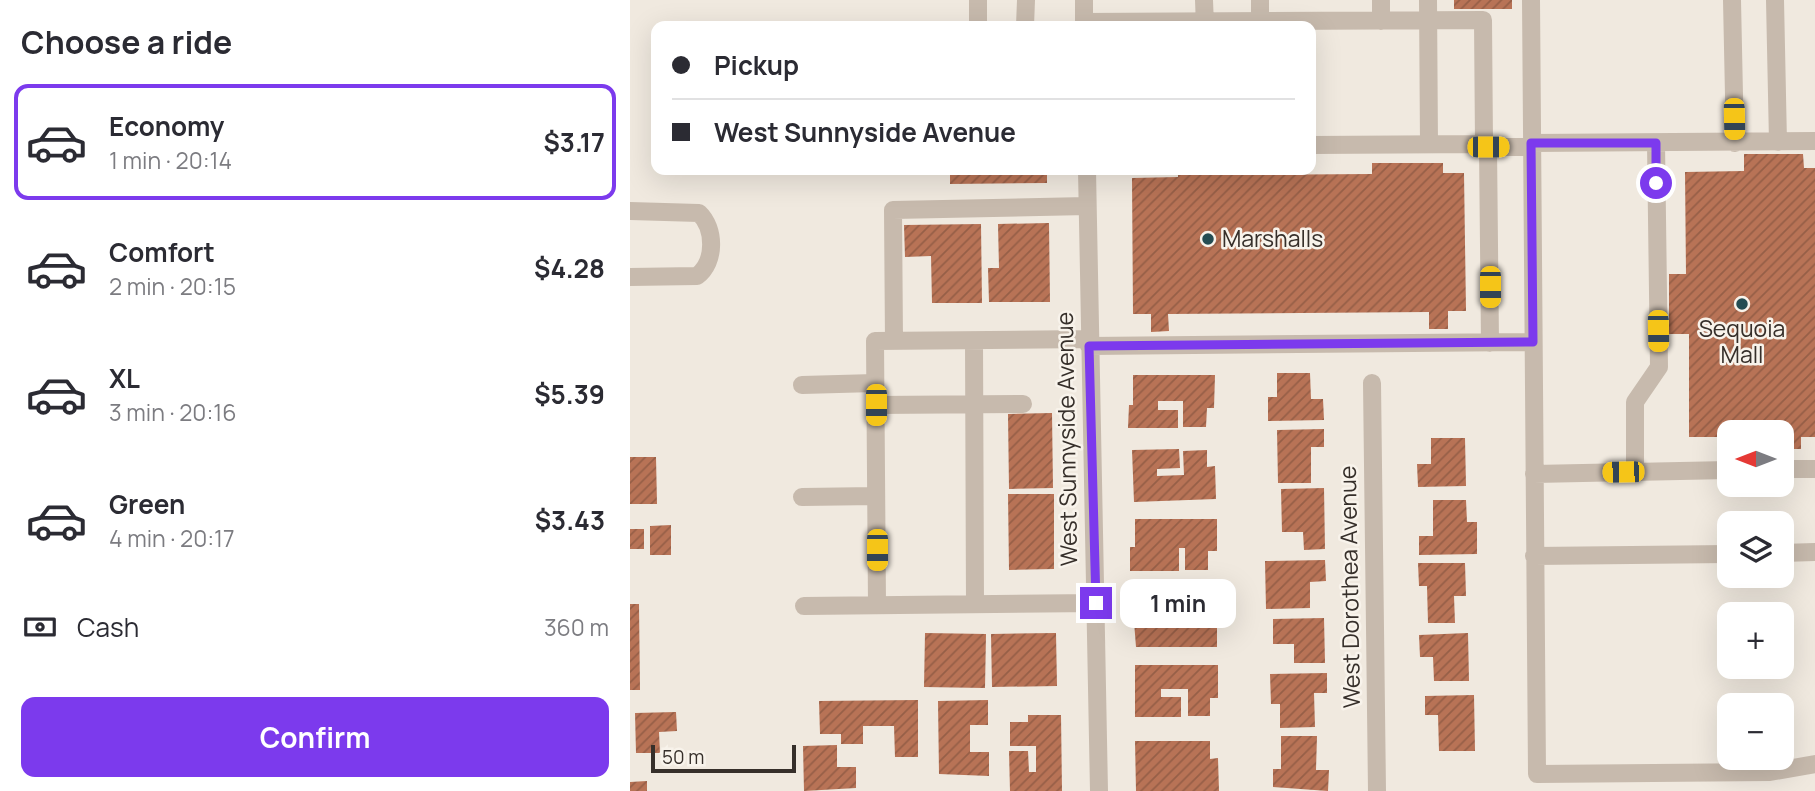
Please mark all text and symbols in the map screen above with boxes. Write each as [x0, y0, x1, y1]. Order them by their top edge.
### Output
text: Choose a ride [21, 20, 232, 64]
text: Pickup [714, 47, 799, 83]
car [1724, 98, 1745, 140]
text: Economy [109, 108, 224, 144]
icon: car [25, 111, 88, 174]
text: West Sunnyside Avenue [714, 114, 1016, 150]
text: $3.17 [544, 124, 605, 160]
car [1468, 137, 1510, 158]
text: 1 min · 20:14 [109, 144, 232, 176]
route start [1640, 167, 1672, 199]
place label: Marshalls [1222, 222, 1323, 254]
marker: Marshalls [1200, 231, 1216, 247]
text: Comfort [109, 234, 215, 270]
icon: car [25, 237, 88, 300]
text: $4.28 [534, 250, 605, 286]
car [1480, 266, 1501, 308]
text: 2 min · 20:15 [109, 270, 236, 302]
marker: Sequoia Mall [1734, 296, 1750, 312]
car [1648, 310, 1669, 352]
street label: West Sunnyside Avenue [1048, 312, 1084, 566]
place label: Sequoia Mall [1699, 312, 1785, 370]
text: XL [109, 360, 140, 396]
icon: car [25, 363, 88, 426]
text: $5.39 [534, 376, 605, 412]
car [866, 384, 887, 426]
text: 3 min · 20:16 [109, 396, 237, 428]
north arrow [1717, 420, 1794, 497]
map controls [1717, 420, 1794, 770]
car [1602, 461, 1645, 483]
street label: West Dorothea Avenue [1331, 466, 1367, 708]
text: Green [109, 486, 185, 522]
icon: car [25, 489, 88, 552]
text: $3.43 [535, 502, 605, 538]
button: layers [1717, 511, 1794, 588]
text: 4 min · 20:17 [109, 522, 235, 554]
car [867, 529, 888, 571]
callout: 1 min [1120, 578, 1236, 628]
route end [1080, 587, 1112, 619]
text: 1 min [1150, 587, 1206, 619]
button: + [1717, 602, 1794, 679]
icon: cash [21, 608, 59, 646]
text: Cash [77, 609, 139, 645]
text: 360 m [544, 611, 609, 643]
button: − [1717, 693, 1794, 770]
button: Confirm [21, 697, 609, 777]
scale bar [651, 742, 796, 774]
text: 50 m [662, 744, 704, 770]

